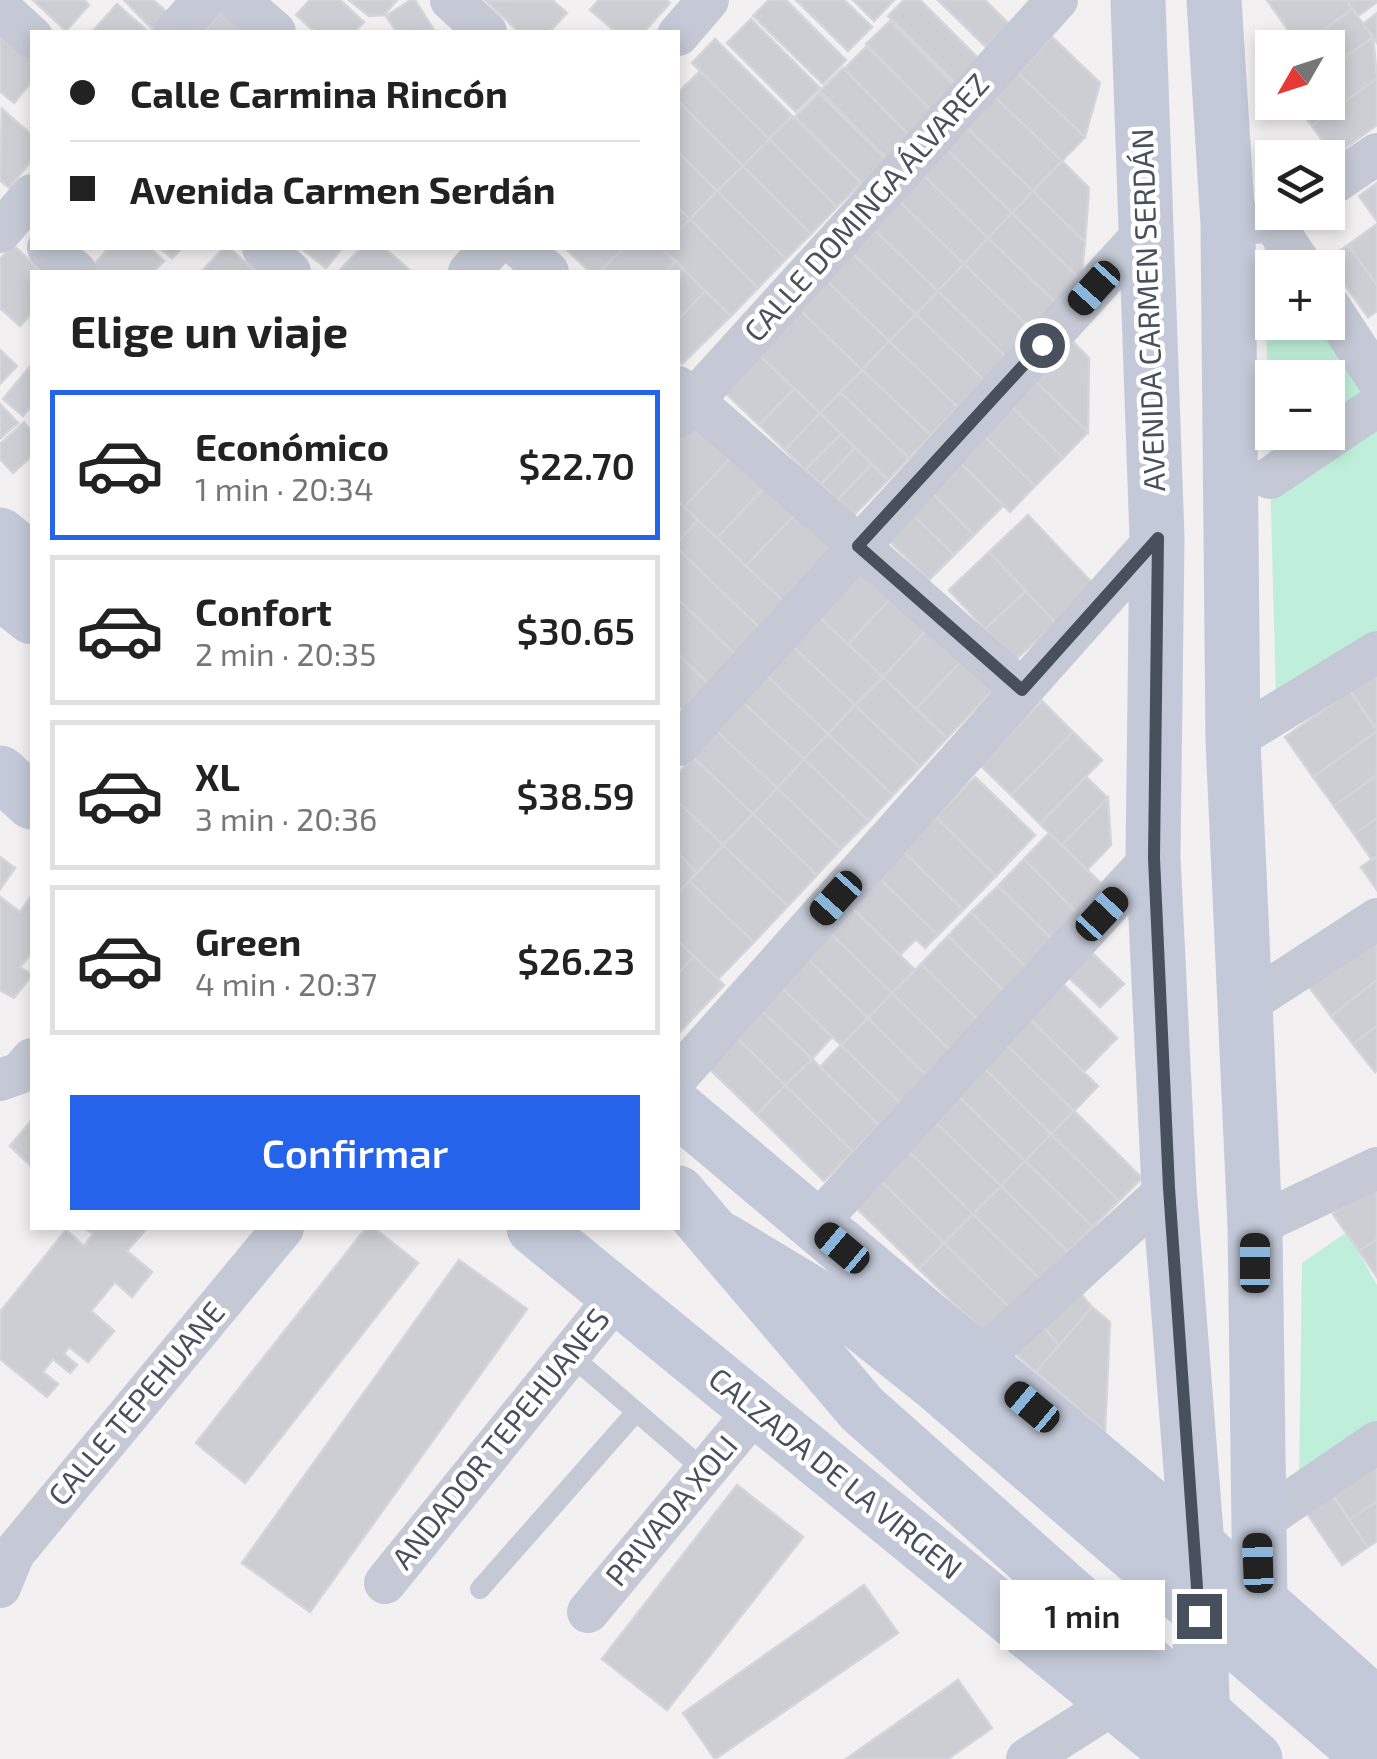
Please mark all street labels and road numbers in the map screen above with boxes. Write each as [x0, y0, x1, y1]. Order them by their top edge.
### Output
street label: CALLE DOMINGA ÁLVAREZ [736, 65, 995, 348]
street label: AVENIDA CARMEN SERDÁN [1123, 128, 1171, 492]
street label: CALLE TEPEHUANE [40, 1294, 231, 1512]
street label: ANDADOR TEPEHUANES [383, 1300, 616, 1575]
street label: CALZADA DE LA VIRGEN [702, 1359, 970, 1586]
street label: PRIVADA XOLI [597, 1427, 744, 1592]

